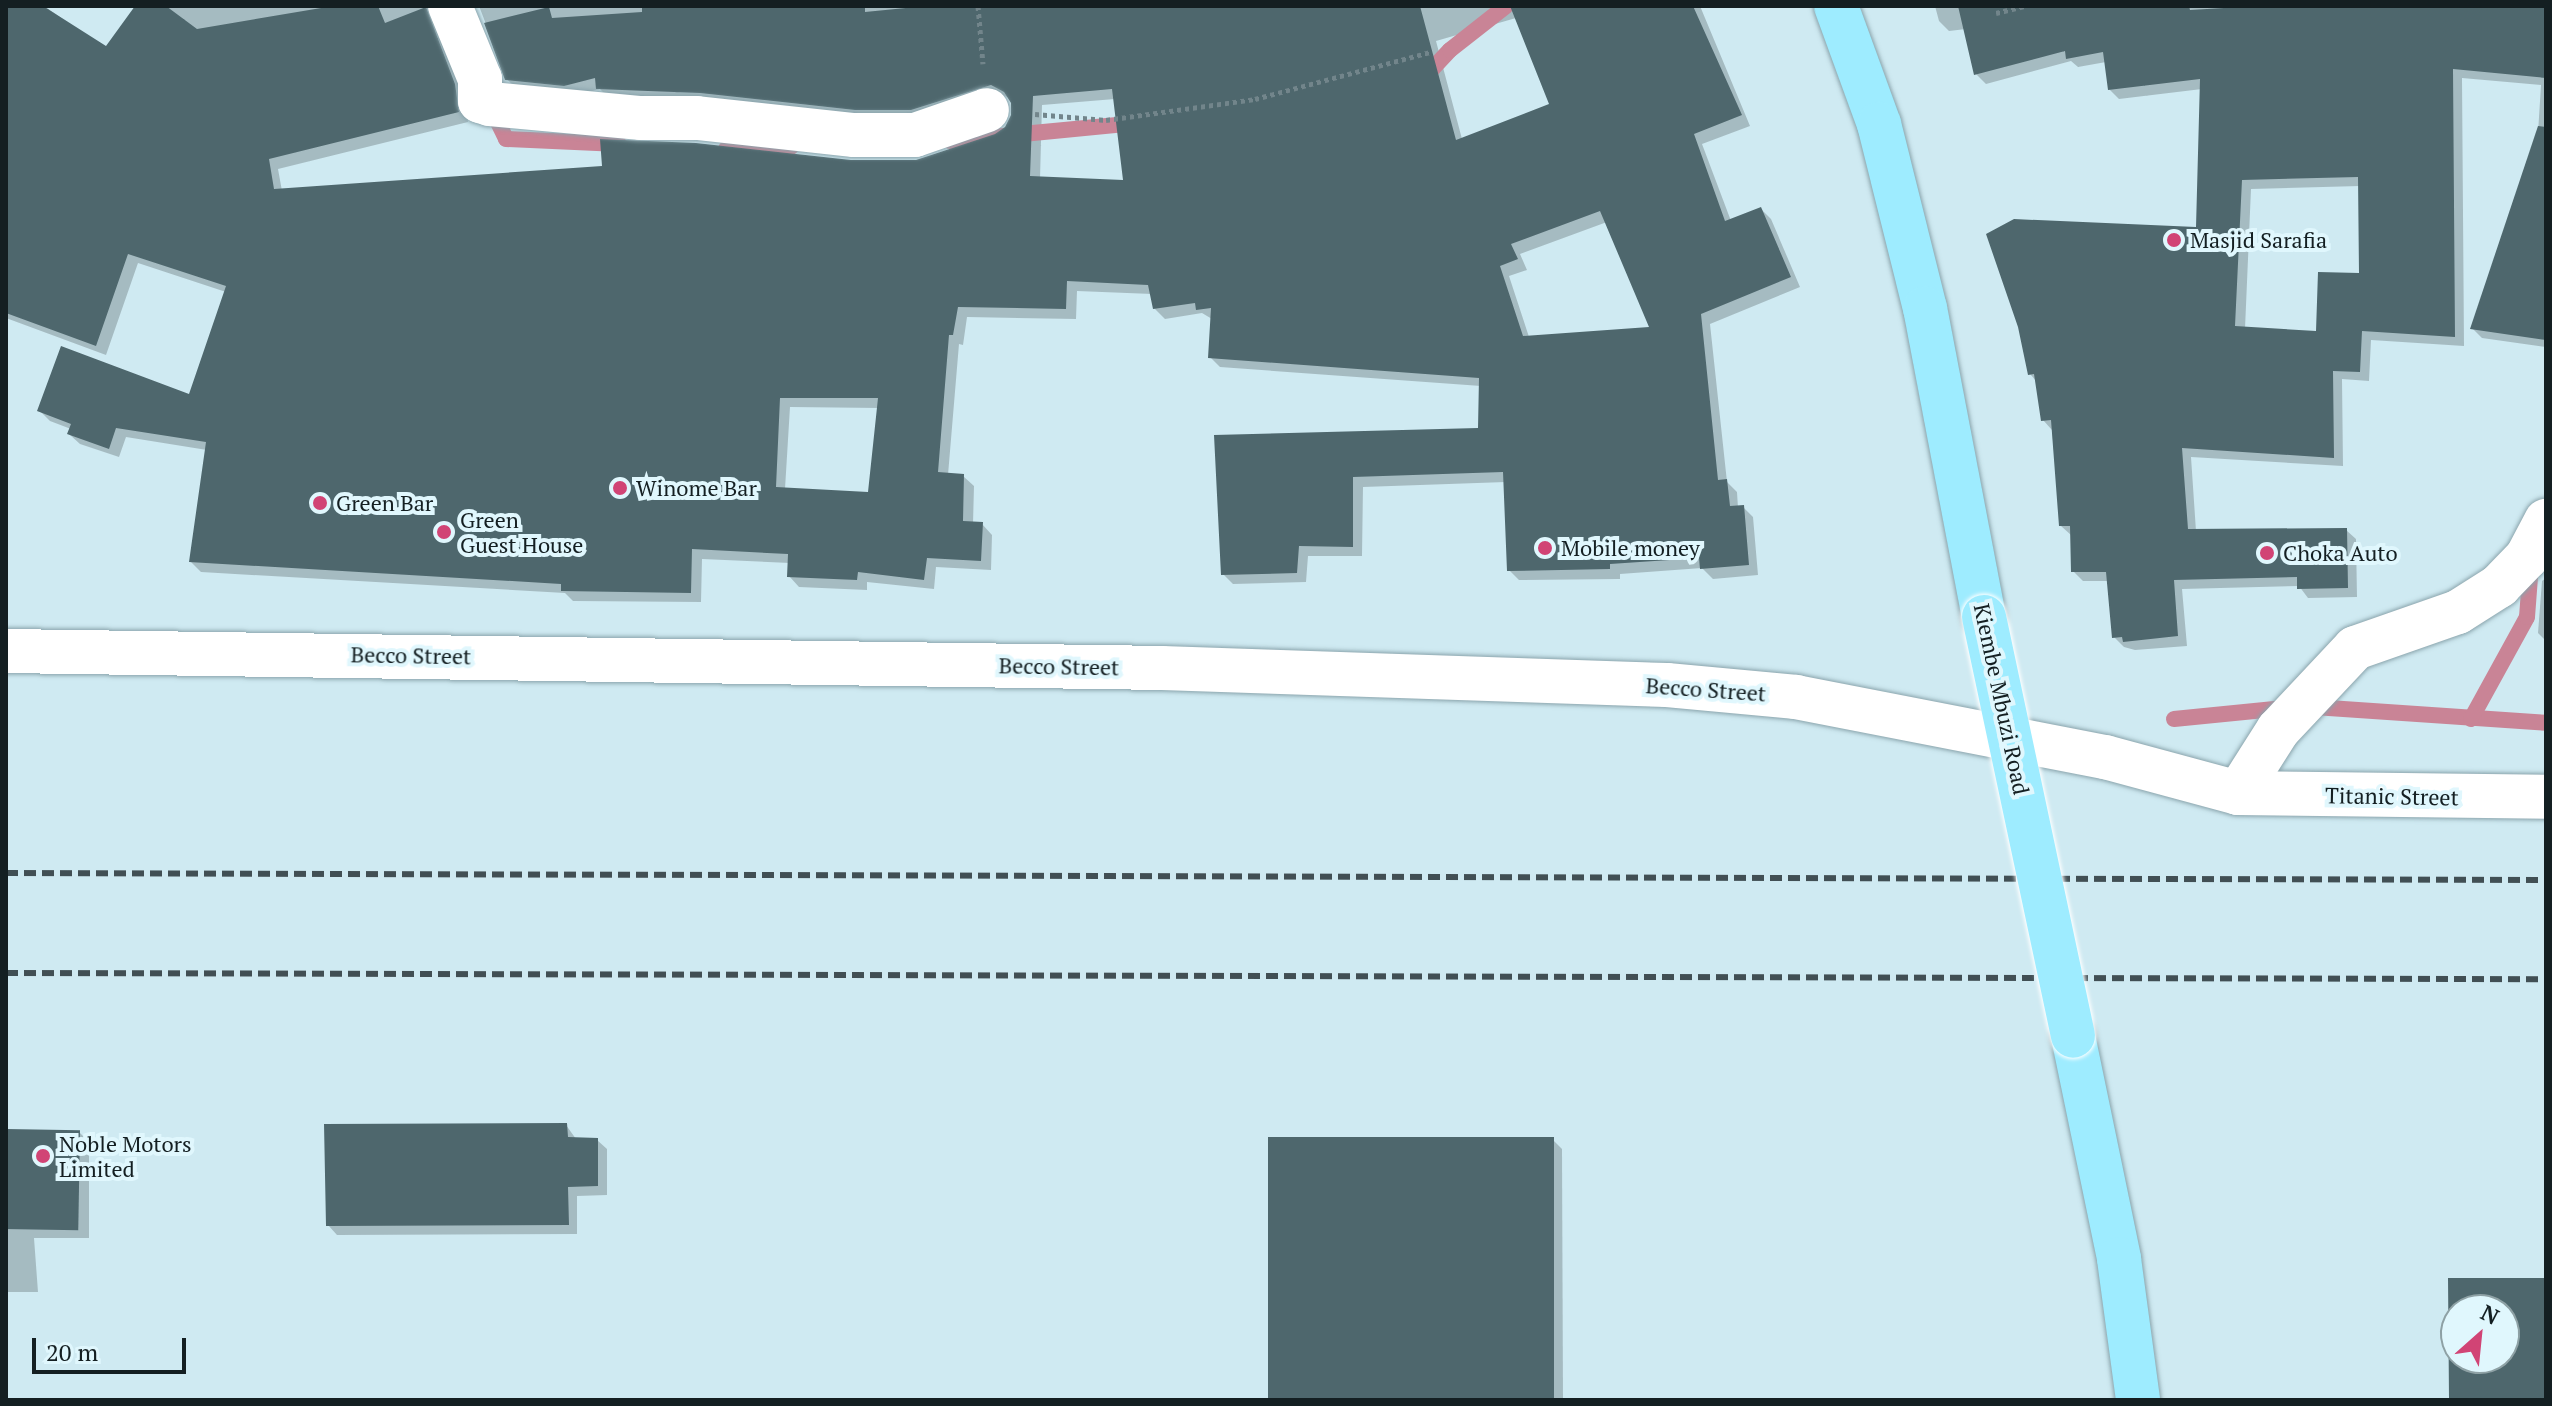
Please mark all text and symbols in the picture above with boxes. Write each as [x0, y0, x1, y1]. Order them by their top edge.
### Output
place label: Masjid Sarafia [2190, 227, 2327, 253]
marker: Masjid Sarafia [2165, 231, 2183, 249]
place label: Winome Bar [636, 475, 757, 501]
marker: Winome Bar [611, 479, 629, 497]
place label: Green Bar [336, 490, 433, 516]
marker: Green Bar [311, 494, 329, 512]
place label: Green Guest House [460, 506, 583, 558]
marker: Green Guest House [435, 523, 453, 541]
place label: Mobile money [1561, 535, 1700, 561]
marker: Mobile money [1536, 539, 1554, 557]
place label: Choka Auto [2283, 540, 2398, 566]
marker: Choka Auto [2258, 544, 2276, 562]
street label: Kiembe Mbuzi Road [1969, 601, 2035, 797]
street label: Becco Street [351, 641, 471, 669]
street label: Becco Street [999, 652, 1119, 680]
street label: Becco Street [1645, 672, 1767, 706]
street label: Titanic Street [2325, 782, 2459, 810]
place label: Noble Motors Limited [59, 1130, 192, 1182]
marker: Noble Motors Limited [34, 1147, 52, 1165]
north arrow [2440, 1294, 2520, 1374]
text: N [2476, 1297, 2504, 1331]
scale bar [36, 1322, 190, 1372]
text: 20 m [46, 1336, 98, 1368]

